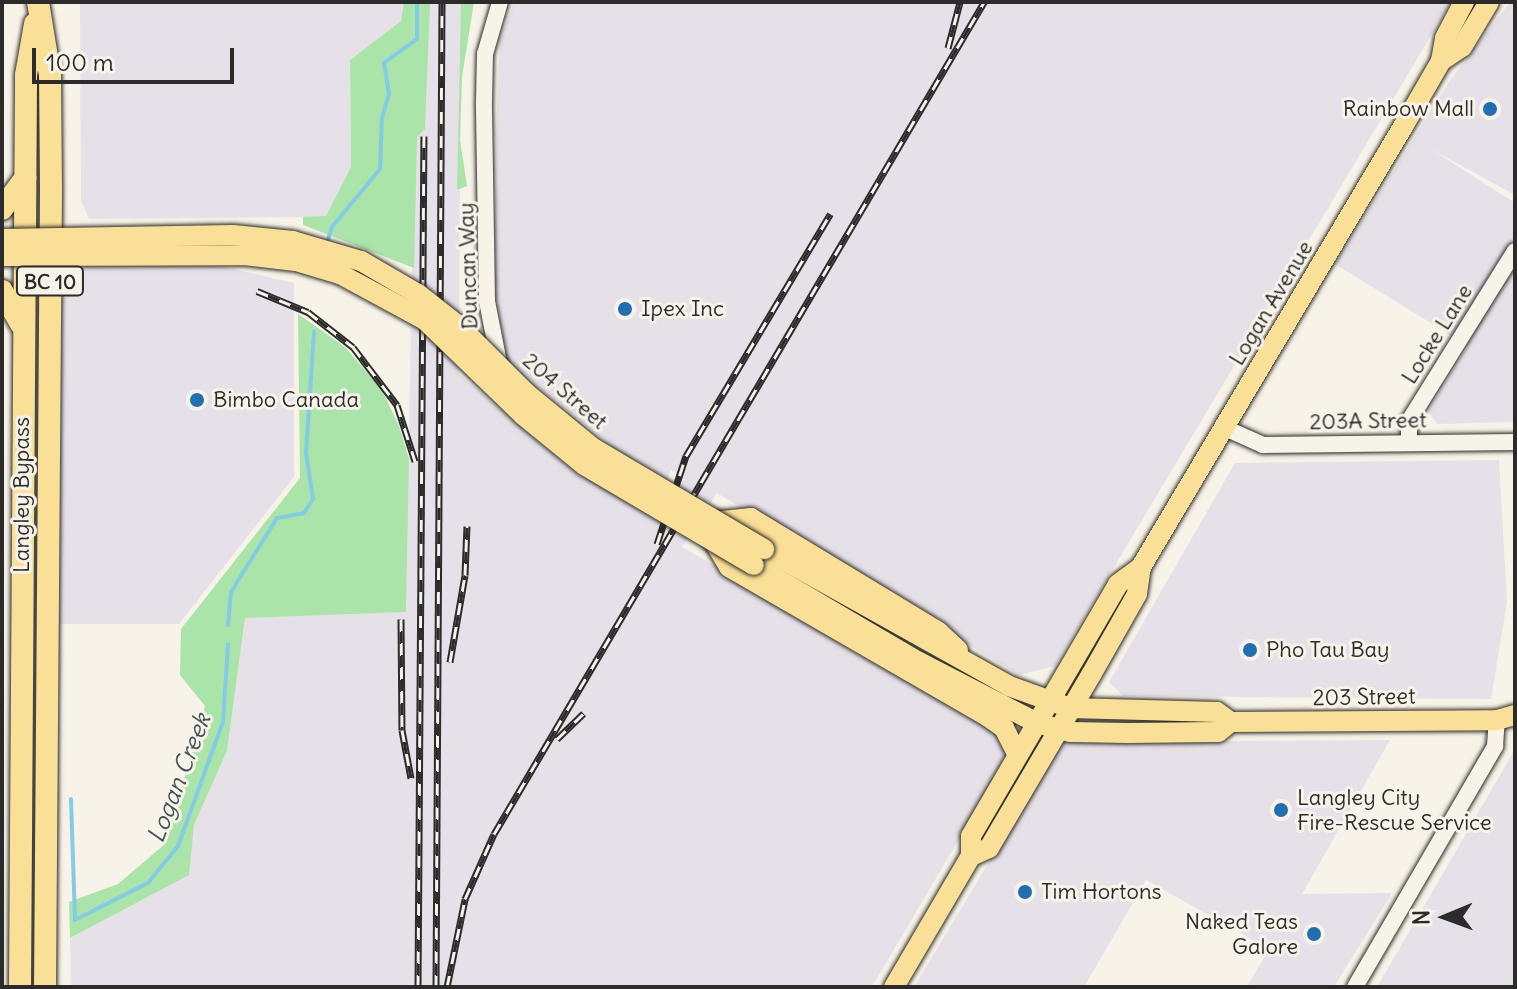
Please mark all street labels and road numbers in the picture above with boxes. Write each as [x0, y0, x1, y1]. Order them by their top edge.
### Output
street label: Duncan Way [453, 202, 483, 330]
street label: Logan Avenue [1223, 236, 1319, 370]
road number: BC 10 [14, 265, 86, 297]
street label: Locke Lane [1396, 279, 1478, 389]
street label: 204 Street [517, 347, 613, 435]
street label: 203A Street [1309, 407, 1427, 435]
street label: Langley Bypass [9, 417, 35, 573]
street label: 203 Street [1312, 683, 1416, 711]

